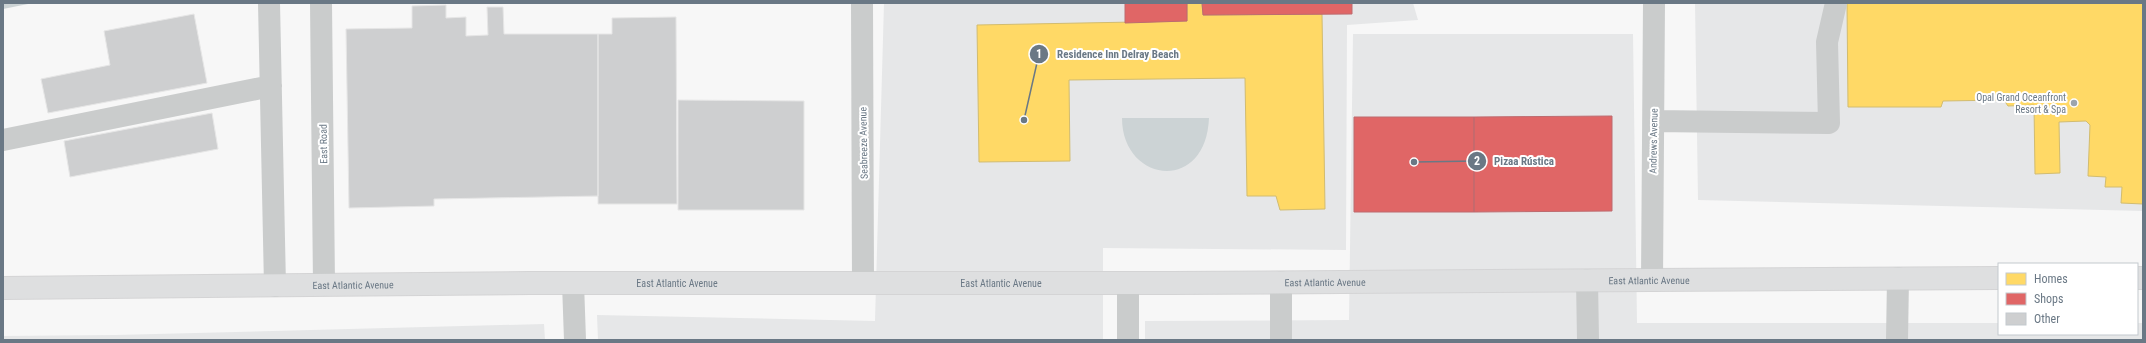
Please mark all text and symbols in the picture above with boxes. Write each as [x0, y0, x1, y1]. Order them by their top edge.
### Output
callout: Residence Inn Delray Beach [1029, 42, 1187, 65]
text: 1 [1036, 47, 1042, 61]
text: Residence Inn Delray Beach [1057, 48, 1179, 61]
place label: Opal Grand Oceanfront Resort & Spa [1976, 92, 2066, 115]
marker: Opal Grand Oceanfront Resort & Spa [2069, 98, 2079, 108]
street label: Seabreeze Avenue [857, 107, 870, 179]
street label: Andrews Avenue [1647, 108, 1660, 174]
street label: East Road [318, 124, 329, 164]
callout: Pizaa Rústica [1467, 149, 1562, 172]
text: 2 [1474, 154, 1480, 168]
text: Pizaa Rústica [1494, 155, 1554, 168]
legend [1998, 263, 2138, 335]
text: Homes [2034, 272, 2068, 286]
street label: East Atlantic Avenue [1608, 275, 1690, 286]
street label: East Atlantic Avenue [1284, 277, 1366, 288]
street label: East Atlantic Avenue [636, 278, 718, 289]
street label: East Atlantic Avenue [960, 278, 1042, 289]
street label: East Atlantic Avenue [312, 279, 394, 291]
text: Shops [2034, 292, 2063, 306]
text: Other [2034, 312, 2060, 326]

